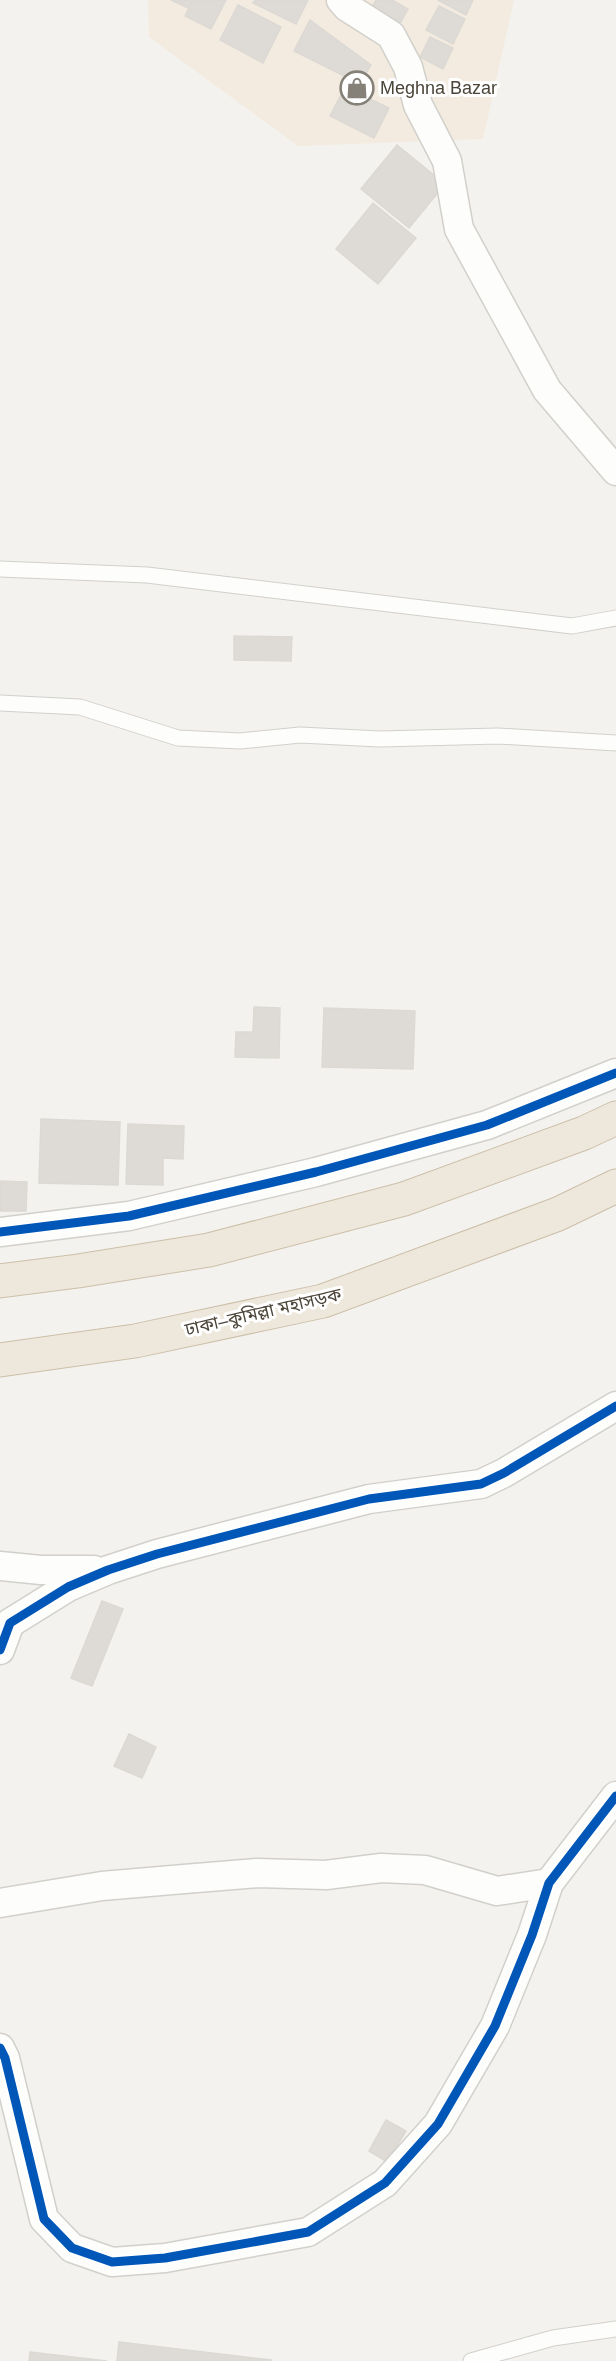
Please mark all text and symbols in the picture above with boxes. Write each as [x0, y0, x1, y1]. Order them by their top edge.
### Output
shop icon: Meghna Bazar [339, 70, 375, 106]
place label: Meghna Bazar [380, 78, 497, 98]
street label: ঢাকা–কুমিল্লা মহাসড়ক [182, 1284, 344, 1341]

